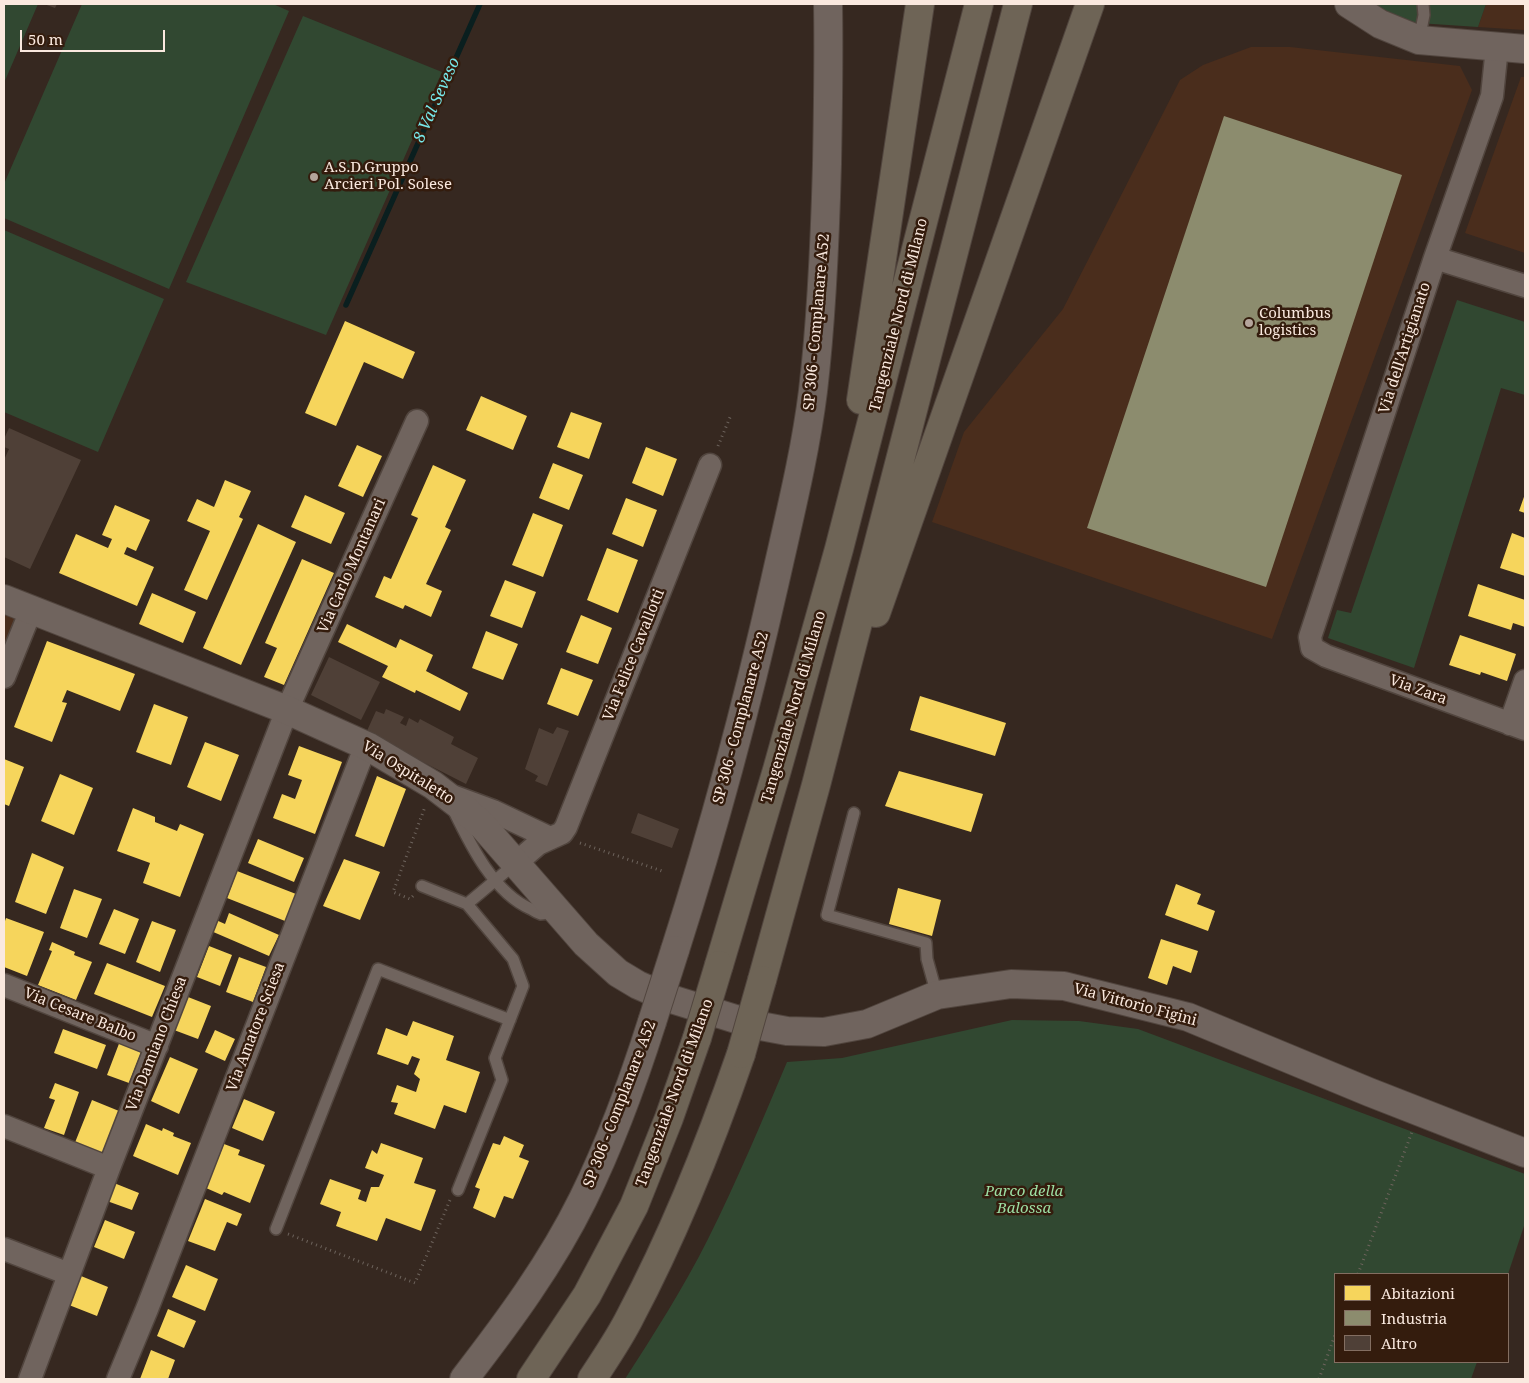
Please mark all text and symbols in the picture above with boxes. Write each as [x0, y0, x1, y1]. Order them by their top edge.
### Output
scale bar [22, 20, 168, 52]
text: 50 m [28, 29, 63, 49]
water label: 8 Val Seveso [410, 55, 464, 145]
place label: A.S.D.Gruppo Arcieri Pol. Solese [324, 159, 452, 194]
marker: A.S.D.Gruppo Arcieri Pol. Solese [308, 171, 320, 183]
street label: Tangenziale Nord di Milano [866, 216, 932, 414]
street label: SP 306 - Complanare A52 [800, 233, 834, 411]
street label: Via dell'Artigianato [1375, 280, 1435, 416]
place label: Columbus logistics [1259, 305, 1331, 340]
marker: Columbus logistics [1243, 317, 1255, 329]
street label: Via Carlo Montanari [314, 496, 390, 636]
street label: Via Felice Cavallotti [599, 587, 669, 723]
street label: Tangenziale Nord di Milano [758, 609, 830, 805]
street label: SP 306 - Complanare A52 [709, 630, 773, 806]
street label: Via Zara [1387, 671, 1449, 709]
street label: Via Ospitaletto [359, 738, 457, 808]
street label: Via Amatore Sciesa [223, 960, 289, 1094]
street label: Via Damiano Chiesa [123, 974, 191, 1114]
street label: Via Vittorio Figini [1071, 980, 1199, 1030]
street label: Via Cesare Balbo [21, 984, 139, 1046]
street label: Tangenziale Nord di Milano [633, 997, 717, 1189]
street label: SP 306 - Complanare A52 [580, 1018, 660, 1190]
park label: Parco della Balossa [985, 1183, 1063, 1218]
legend [1334, 1273, 1509, 1363]
text: Abitazioni [1381, 1283, 1455, 1303]
text: Industria [1381, 1308, 1447, 1328]
text: Altro [1381, 1333, 1417, 1353]

